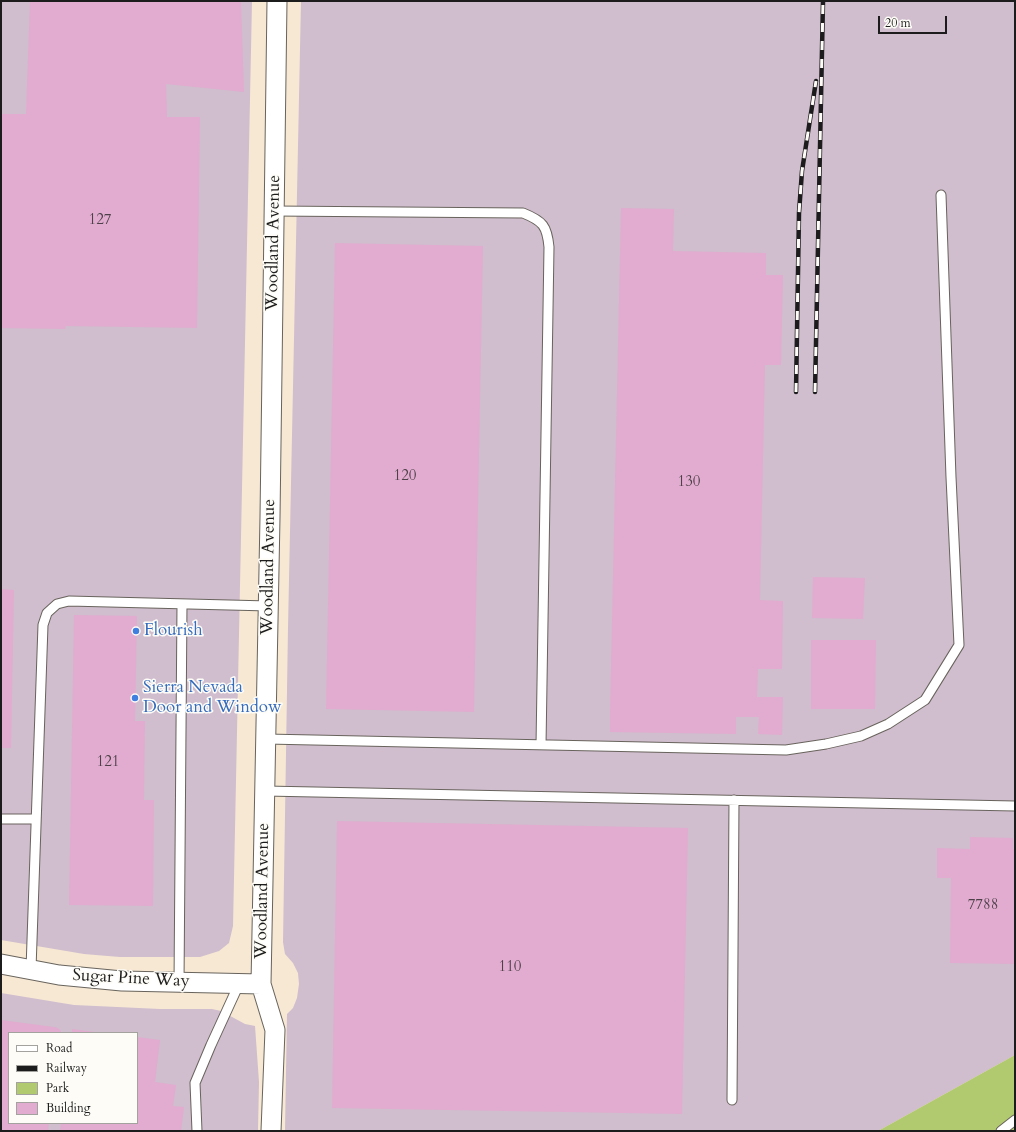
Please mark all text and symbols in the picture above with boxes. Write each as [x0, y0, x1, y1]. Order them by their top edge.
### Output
scale bar [880, 8, 949, 34]
text: 20 m [885, 15, 911, 31]
street label: Woodland Avenue [263, 175, 285, 311]
house number: 127 [88, 212, 112, 230]
house number: 120 [393, 468, 417, 486]
house number: 130 [677, 474, 701, 492]
street label: Woodland Avenue [258, 499, 280, 635]
place label: Flourish [144, 621, 203, 641]
marker: Flourish [131, 626, 141, 636]
place label: Sierra Nevada Door and Window [143, 678, 282, 718]
marker: Sierra Nevada Door and Window [130, 693, 140, 703]
house number: 121 [96, 754, 120, 772]
street label: Woodland Avenue [252, 823, 274, 959]
house number: 7788 [968, 897, 998, 915]
house number: 110 [498, 959, 522, 977]
street label: Sugar Pine Way [72, 966, 190, 992]
legend [8, 1032, 138, 1124]
text: Road [46, 1040, 72, 1056]
text: Railway [46, 1060, 87, 1076]
text: Park [46, 1080, 69, 1096]
text: Building [46, 1100, 90, 1116]

